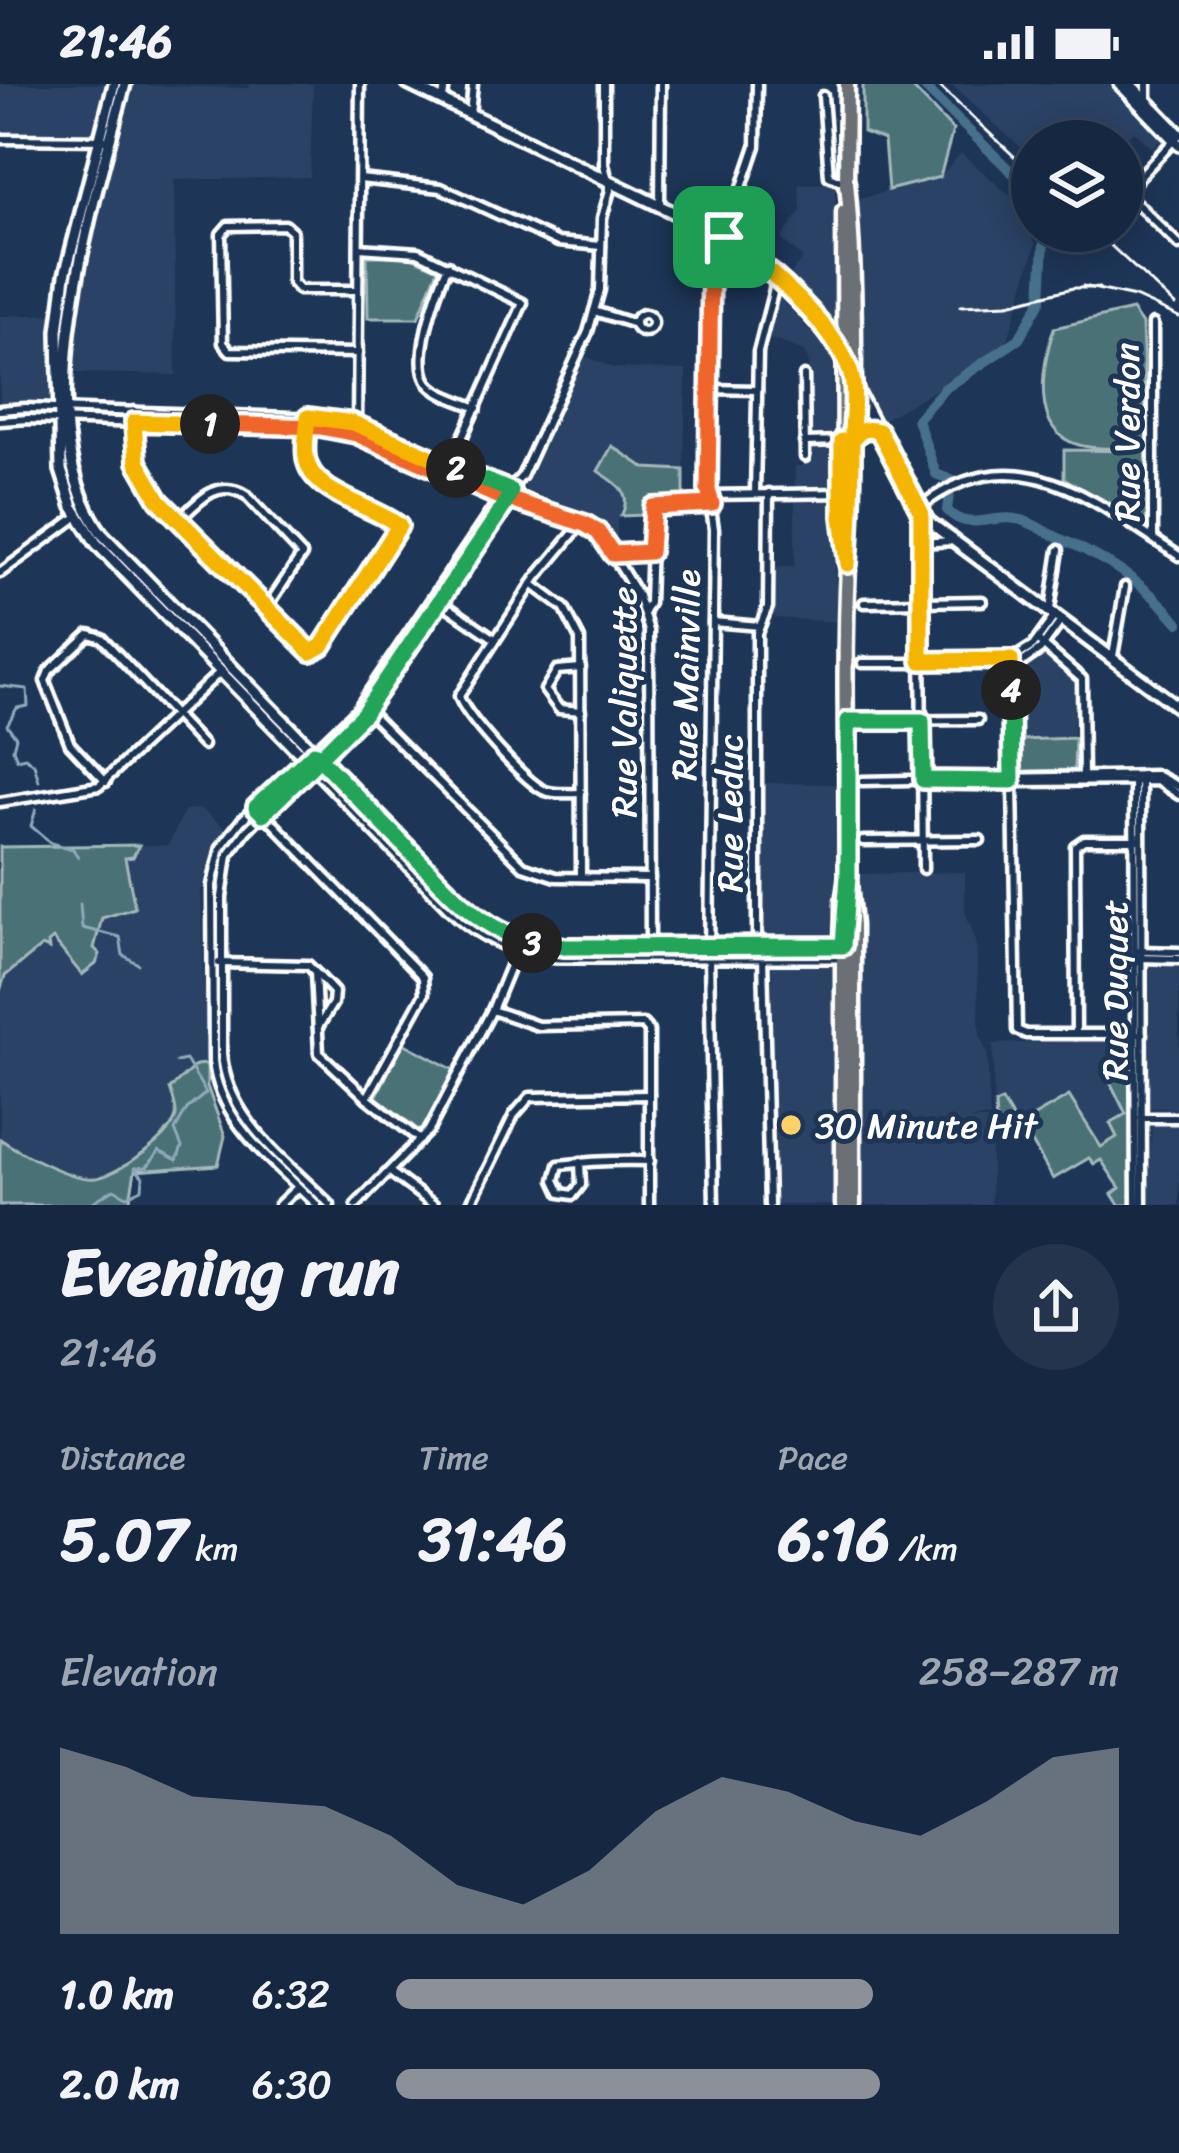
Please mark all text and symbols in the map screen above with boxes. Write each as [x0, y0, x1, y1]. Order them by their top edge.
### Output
text: 21:46 [60, 2, 173, 82]
map controls [1011, 120, 1143, 252]
button: layers [1011, 120, 1143, 252]
pin [673, 186, 775, 288]
icon: arrive [691, 204, 757, 270]
street label: Rue Verdon [1095, 342, 1159, 522]
pin: 1 [180, 394, 240, 454]
text: 1 [203, 395, 217, 453]
pin: 2 [426, 438, 486, 498]
text: 2 [446, 439, 466, 497]
street label: Rue Mainville [652, 569, 720, 781]
street label: Rue Valiquette [592, 586, 656, 818]
pin: 4 [981, 660, 1041, 720]
text: 4 [1001, 661, 1021, 719]
street label: Rue Leduc [698, 733, 762, 893]
street label: Rue Duquet [1083, 900, 1147, 1080]
pin: 3 [502, 913, 562, 973]
text: 3 [523, 914, 541, 972]
place label: 30 Minute Hit [815, 1094, 1039, 1158]
marker: 30 Minute Hit [778, 1112, 804, 1138]
text: Evening run [60, 1214, 400, 1331]
button: share [993, 1244, 1119, 1370]
text: 21:46 [60, 1318, 158, 1387]
text: Distance [60, 1429, 185, 1487]
text: Time [419, 1429, 489, 1487]
text: Pace [778, 1429, 848, 1487]
text: 5.07 [60, 1487, 187, 1593]
text: 31:46 [419, 1487, 567, 1593]
text: 6:16 [778, 1487, 890, 1593]
text: km [187, 1520, 238, 1578]
text: /km [890, 1520, 958, 1578]
text: Elevation [60, 1637, 218, 1706]
text: 258–287 m [919, 1637, 1119, 1706]
text: 1.0 km [60, 1960, 174, 2029]
text: 6:32 [252, 1960, 330, 2029]
text: 2.0 km [60, 2050, 180, 2119]
text: 6:30 [252, 2050, 332, 2119]

